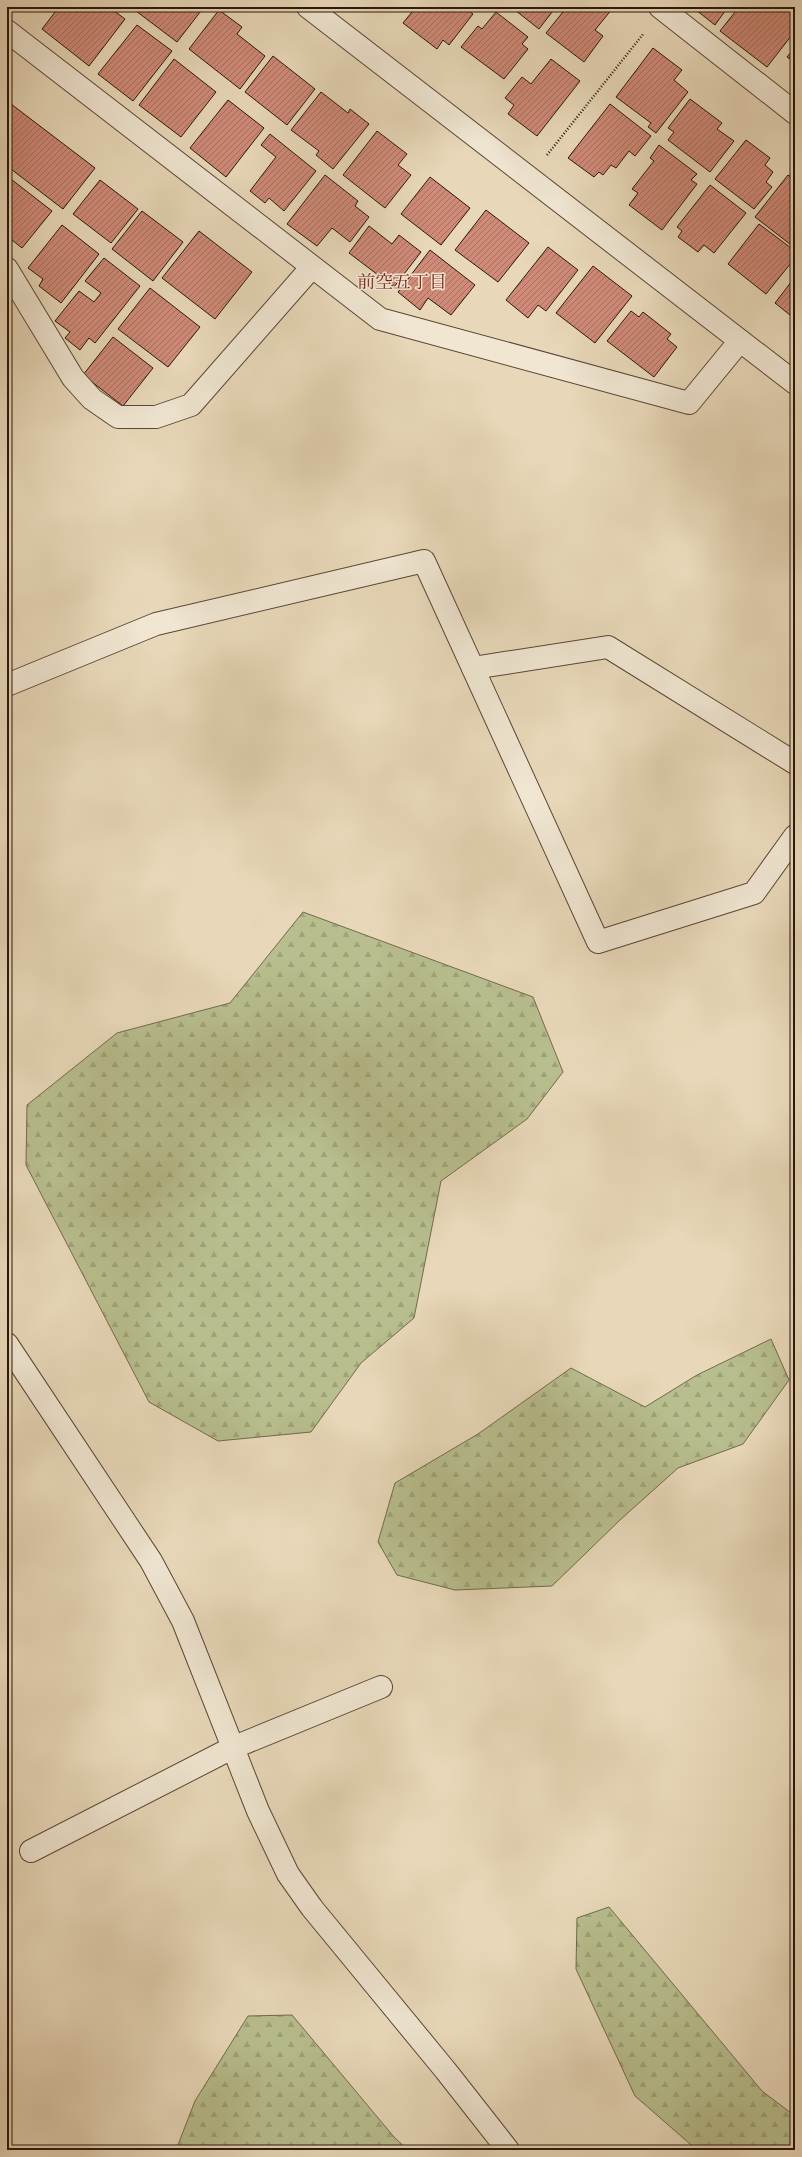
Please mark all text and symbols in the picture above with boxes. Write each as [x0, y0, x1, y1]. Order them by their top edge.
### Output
district label: 前空五丁目 [357, 272, 447, 294]

